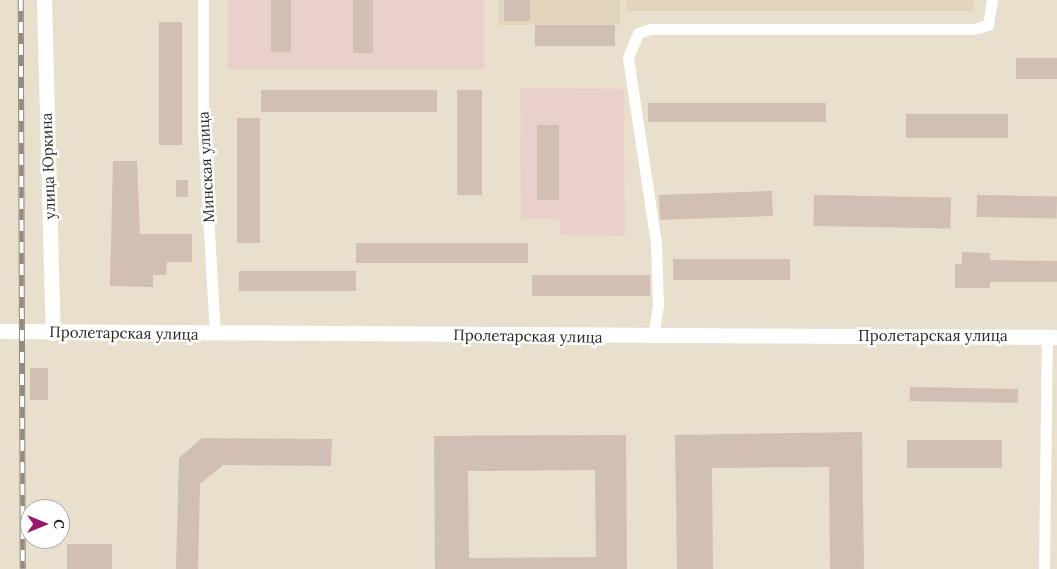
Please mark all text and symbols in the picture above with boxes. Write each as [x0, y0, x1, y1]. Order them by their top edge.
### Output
street label: Минская улица [194, 111, 218, 223]
street label: улица Юркина [37, 112, 59, 220]
street label: Пролетарская улица [49, 323, 199, 343]
street label: Пролетарская улица [453, 326, 603, 346]
street label: Пролетарская улица [858, 327, 1008, 345]
north arrow [20, 499, 70, 549]
text: С [50, 519, 68, 529]

